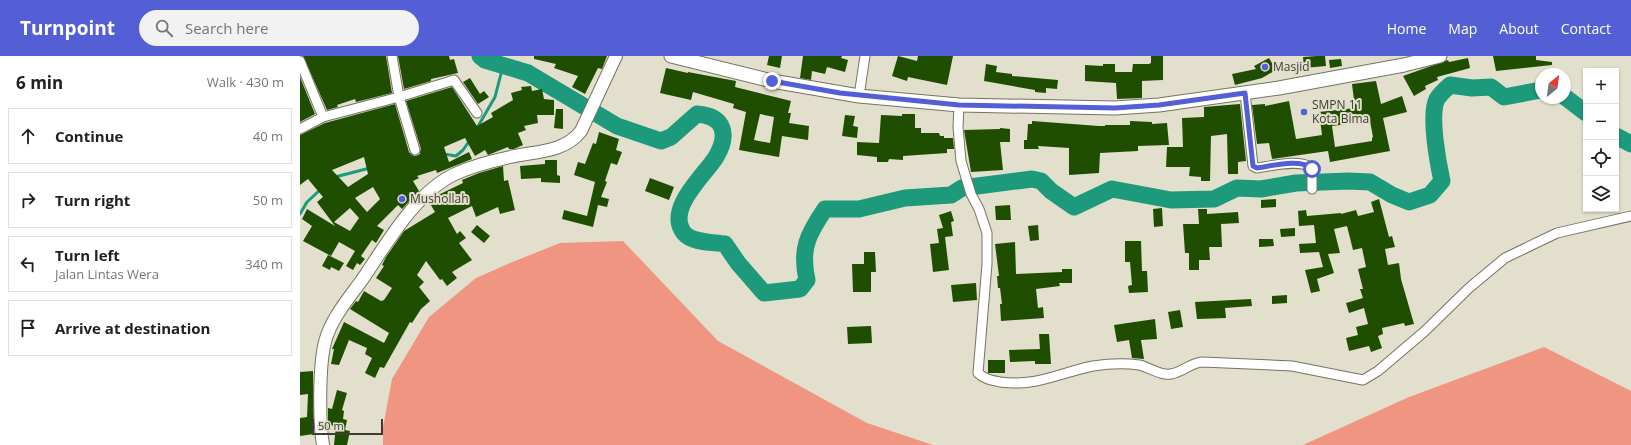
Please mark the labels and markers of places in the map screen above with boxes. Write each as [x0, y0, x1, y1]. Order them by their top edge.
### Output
place label: Masjid [1273, 58, 1310, 75]
marker: Masjid [1260, 62, 1270, 72]
place label: SMPN 11 Kota Bima [1312, 96, 1369, 127]
marker: SMPN 11 Kota Bima [1299, 107, 1309, 117]
place label: Mushollah [410, 190, 469, 207]
marker: Mushollah [397, 194, 407, 204]

